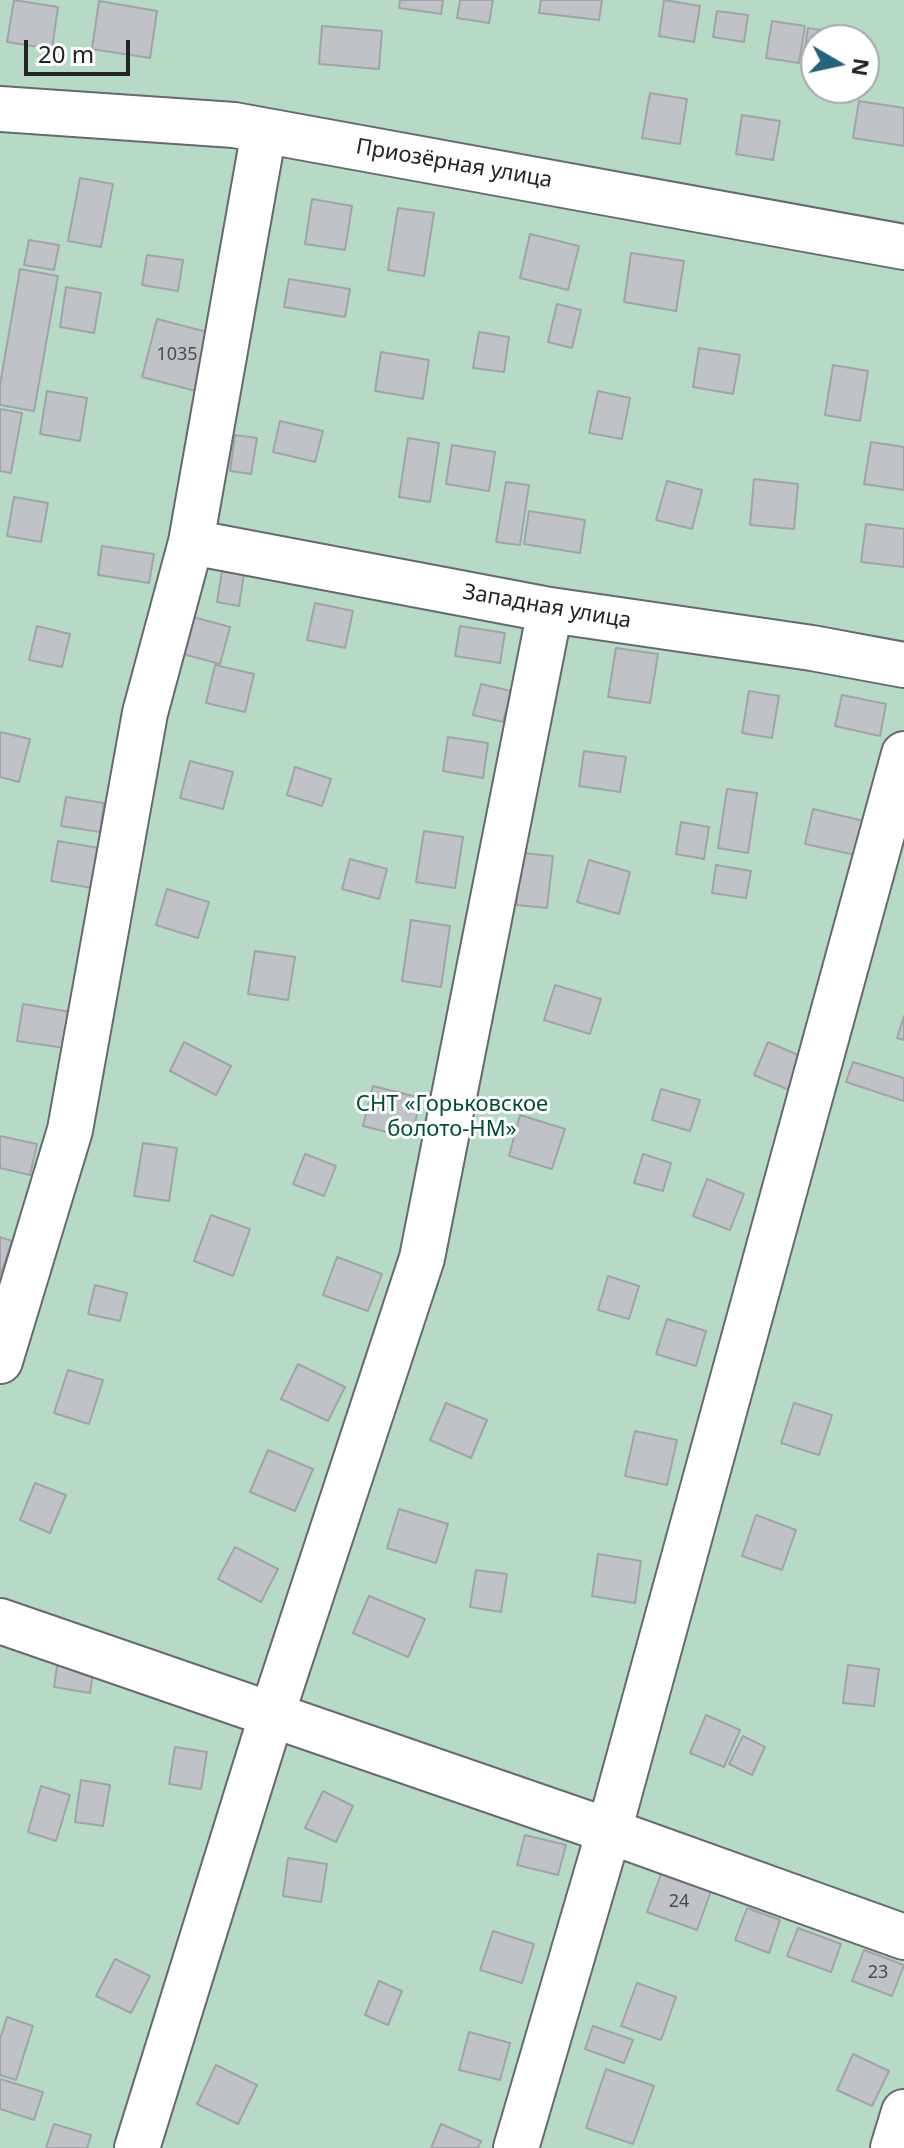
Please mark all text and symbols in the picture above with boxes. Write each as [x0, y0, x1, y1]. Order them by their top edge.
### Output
scale bar [28, 24, 134, 74]
north arrow [800, 24, 880, 104]
text: 20 m [38, 37, 94, 70]
text: N [846, 56, 878, 79]
street label: Приозёрная улица [354, 134, 554, 194]
house number: 1035 [156, 344, 198, 366]
street label: Западная улица [461, 579, 633, 635]
park label: СНТ «Горьковское болото-НМ» [356, 1092, 548, 1144]
house number: 24 [669, 1891, 689, 1913]
house number: 23 [868, 1962, 888, 1984]

